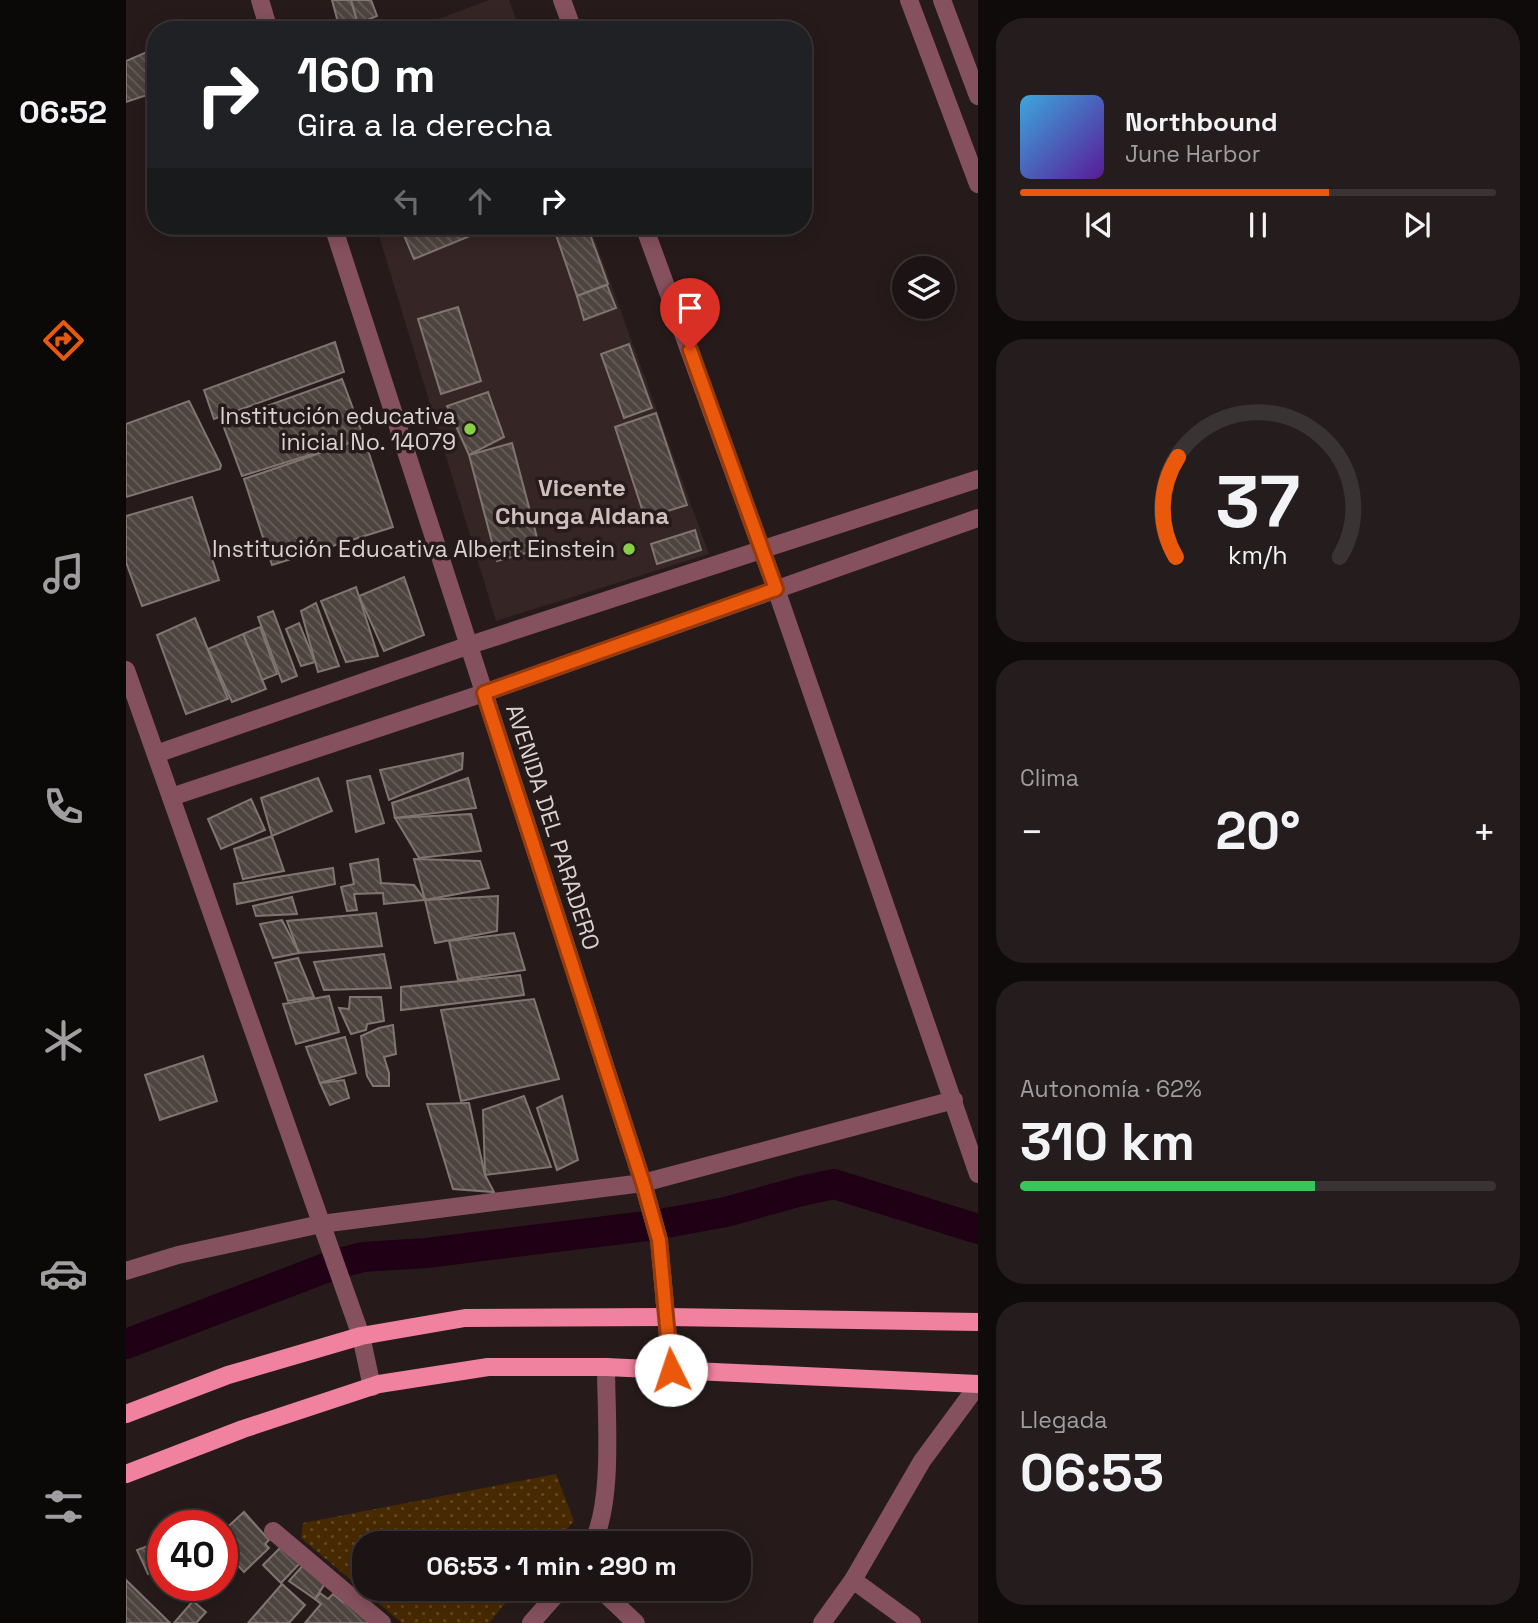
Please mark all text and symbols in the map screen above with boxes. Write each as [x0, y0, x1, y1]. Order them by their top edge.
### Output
text: 160 m [297, 44, 435, 106]
icon: right [182, 49, 273, 140]
text: 06:52 [19, 92, 107, 132]
text: Gira a la derecha [297, 105, 552, 145]
text: Northbound [1125, 105, 1278, 139]
text: June Harbor [1125, 139, 1260, 169]
icon: left [388, 182, 426, 220]
icon: ahead [461, 182, 499, 220]
icon: right [534, 182, 572, 220]
icon: previous [1080, 206, 1118, 244]
icon: pause [1239, 206, 1277, 244]
icon: next [1398, 206, 1436, 244]
map controls [892, 256, 955, 319]
button: layers [892, 256, 955, 319]
pin [660, 278, 720, 350]
icon: arrive [671, 289, 709, 327]
icon: directions [39, 316, 88, 365]
place label: Institución educativa inicial No. 14079 [220, 401, 456, 457]
marker: Institución educativa inicial No. 14079 [462, 421, 478, 437]
text: 37 [1216, 455, 1300, 548]
district label: Vicente Chunga Aldana [495, 472, 669, 531]
place label: Institución Educativa Albert Einstein [212, 534, 615, 564]
text: km/h [1228, 538, 1288, 570]
marker: Institución Educativa Albert Einstein [621, 541, 637, 557]
icon: music [39, 549, 88, 598]
street label: AVENIDA DEL PARADERO [499, 700, 607, 954]
text: Clima [1020, 763, 1079, 793]
icon: phone [39, 782, 88, 831]
text: 20° [1215, 798, 1301, 864]
text: − [1020, 808, 1044, 856]
text: + [1472, 808, 1496, 856]
icon: climate [39, 1016, 88, 1065]
text: Autonomía · 62% [1020, 1074, 1202, 1104]
text: 310 km [1020, 1109, 1195, 1175]
icon: car [39, 1249, 88, 1298]
position arrow [634, 1333, 708, 1407]
text: Llegada [1020, 1405, 1108, 1435]
text: 06:53 [1020, 1440, 1164, 1506]
icon: filters [39, 1482, 88, 1531]
speed limit sign: 40 [147, 1510, 238, 1601]
text: 06:53 · 1 min · 290 m [426, 1549, 677, 1583]

